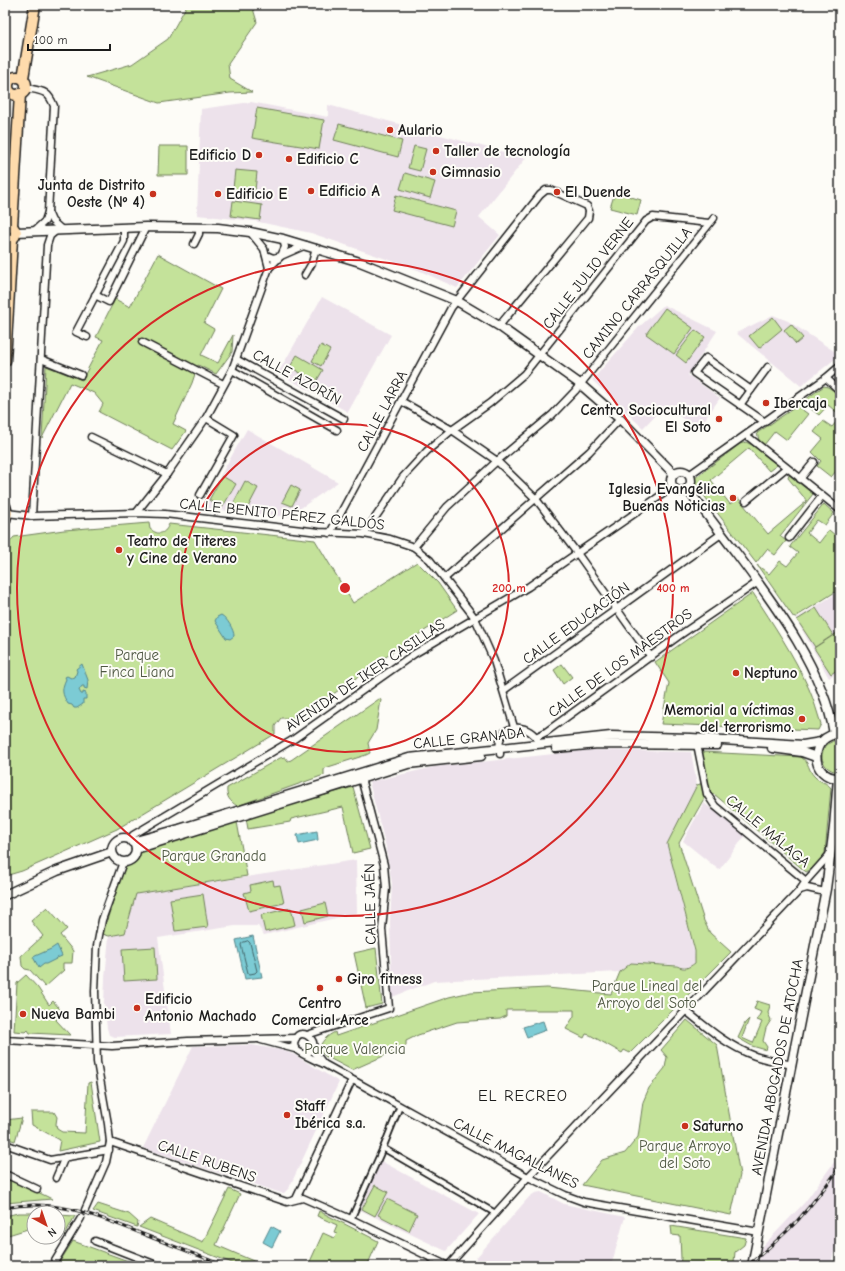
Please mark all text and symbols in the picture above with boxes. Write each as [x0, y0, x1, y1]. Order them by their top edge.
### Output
scale bar [28, 26, 110, 52]
text: 100 m [34, 33, 67, 47]
place label: Aulario [398, 121, 443, 139]
marker: Aulario [385, 125, 395, 135]
place label: Taller de tecnología [444, 142, 570, 160]
place label: Edificio D [189, 146, 251, 164]
marker: Taller de tecnología [431, 146, 441, 156]
marker: Edificio D [254, 150, 264, 160]
place label: Edificio C [297, 150, 359, 168]
marker: Edificio C [284, 154, 294, 164]
place label: Gimnasio [441, 163, 501, 181]
marker: Gimnasio [428, 167, 438, 177]
place label: Junta de Distrito Oeste (Nº 4) [38, 176, 145, 211]
place label: Edificio A [319, 182, 381, 200]
place label: El Duende [565, 183, 631, 201]
place label: Edificio E [226, 185, 288, 203]
marker: Edificio A [306, 186, 316, 196]
marker: El Duende [552, 187, 562, 197]
marker: Junta de Distrito Oeste (Nº 4) [148, 189, 158, 199]
marker: Edificio E [213, 189, 223, 199]
street label: CALLE JULIO VERNE [539, 214, 637, 332]
street label: CAMINO CARRASQUILLA [578, 223, 696, 362]
street label: CALLE AZORÍN [250, 344, 345, 409]
street label: CALLE LARRA [353, 367, 411, 455]
place label: Ibercaja [774, 394, 827, 412]
marker: Ibercaja [761, 398, 771, 408]
place label: Centro Sociocultural El Soto [580, 401, 711, 436]
marker: Centro Sociocultural El Soto [714, 414, 724, 424]
place label: Iglesia Evangélica Buenas Noticias [609, 480, 725, 515]
street label: CALLE BENITO PÉREZ GALDÓS [179, 493, 386, 534]
marker: Iglesia Evangélica Buenas Noticias [728, 493, 738, 503]
place label: Teatro de Titeres y Cine de Verano [127, 532, 237, 567]
marker: Teatro de Titeres y Cine de Verano [114, 545, 124, 555]
street label: CALLE EDUCACIÓN [518, 577, 633, 668]
centre of rings [338, 581, 352, 595]
text: 200 m [492, 581, 526, 595]
text: 400 m [656, 581, 690, 595]
street label: CALLE DE LOS MAESTROS [544, 605, 696, 721]
street label: AVENIDA DE IKER CASILLAS [282, 615, 448, 735]
park label: Parque Finca Liana [99, 646, 175, 681]
place label: Neptuno [744, 664, 798, 682]
marker: Neptuno [731, 668, 741, 678]
place label: Memorial a víctimas del terrorismo. [664, 701, 794, 736]
marker: Memorial a víctimas del terrorismo. [797, 714, 807, 724]
street label: CALLE GRANADA [412, 723, 526, 753]
street label: CALLE MÁLAGA [722, 790, 814, 871]
park label: Parque Granada [161, 847, 267, 865]
street label: CALLE JAÉN [359, 863, 380, 945]
street label: AVENIDA ABOGADOS DE ATOCHA [747, 957, 807, 1177]
place label: Giro fitness [347, 970, 422, 988]
marker: Giro fitness [334, 974, 344, 984]
park label: Parque Lineal del Arroyo del Soto [592, 977, 702, 1012]
marker: Centro Comercial Arce [315, 983, 325, 993]
place label: Edificio Antonio Machado [145, 990, 257, 1025]
place label: Centro Comercial Arce [271, 994, 369, 1029]
marker: Edificio Antonio Machado [132, 1003, 142, 1013]
place label: Nueva Bambi [31, 1005, 115, 1023]
marker: Nueva Bambi [18, 1009, 28, 1019]
park label: Parque Valencia [304, 1040, 406, 1058]
district label: EL RECREO [478, 1087, 568, 1105]
place label: Staff Ibérica s.a. [295, 1097, 366, 1132]
marker: Staff Ibérica s.a. [282, 1110, 292, 1120]
street label: CALLE MAGALLANES [450, 1114, 582, 1192]
place label: Saturno [693, 1117, 744, 1135]
marker: Saturno [680, 1121, 690, 1131]
street label: CALLE RUBENS [155, 1136, 259, 1186]
park label: Parque Arroyo del Soto [639, 1137, 731, 1172]
north arrow [26, 1205, 66, 1245]
text: N [45, 1225, 59, 1240]

